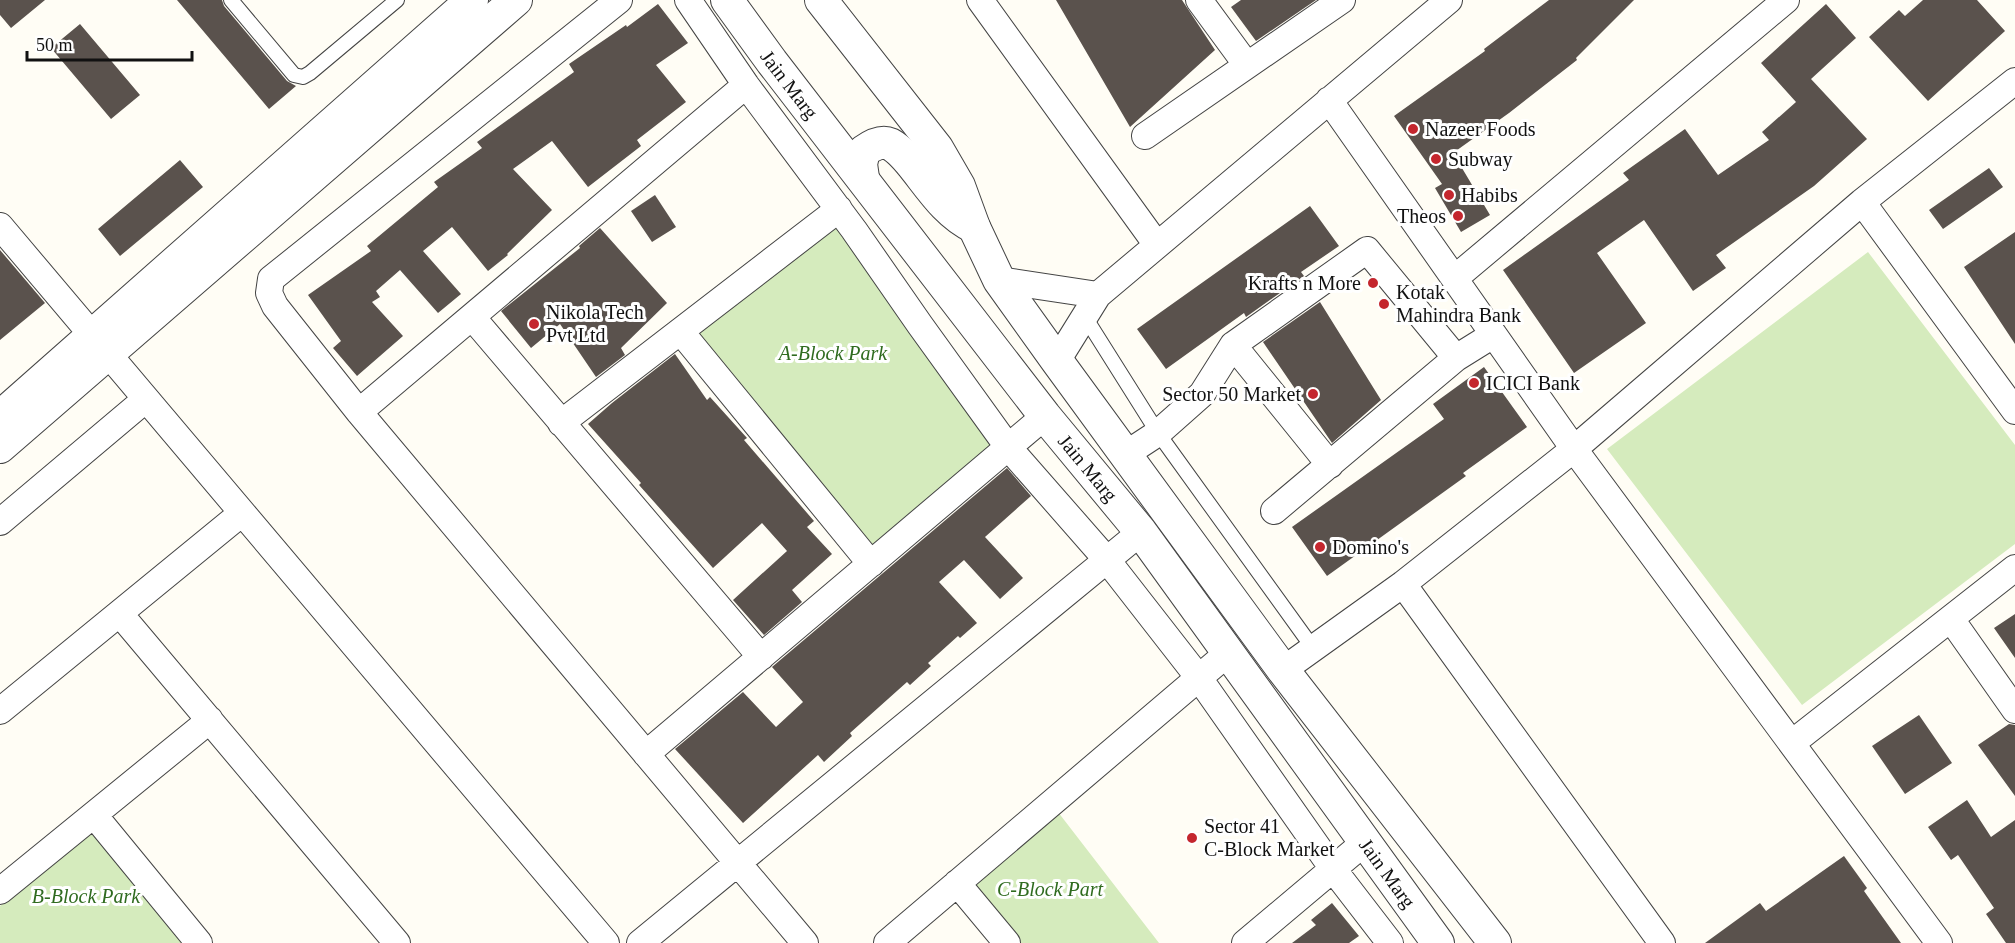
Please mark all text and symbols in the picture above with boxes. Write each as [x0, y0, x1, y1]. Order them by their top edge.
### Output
scale bar [27, 24, 192, 62]
text: 50 m [36, 35, 73, 55]
street label: Jain Marg [756, 46, 823, 124]
place label: Nazeer Foods [1425, 118, 1536, 140]
marker: Nazeer Foods [1406, 122, 1420, 136]
place label: Subway [1448, 148, 1512, 171]
marker: Subway [1429, 152, 1443, 166]
place label: Habibs [1461, 184, 1518, 206]
marker: Habibs [1442, 188, 1456, 202]
place label: Theos [1397, 205, 1446, 227]
marker: Theos [1451, 209, 1465, 223]
place label: Krafts n More [1248, 272, 1361, 294]
marker: Krafts n More [1366, 276, 1380, 290]
place label: Kotak Mahindra Bank [1396, 281, 1521, 326]
marker: Kotak Mahindra Bank [1377, 297, 1391, 311]
place label: Nikola Tech Pvt Ltd [546, 301, 644, 346]
marker: Nikola Tech Pvt Ltd [527, 317, 541, 331]
park label: A-Block Park [777, 342, 888, 364]
place label: ICICI Bank [1486, 372, 1580, 394]
marker: ICICI Bank [1467, 376, 1481, 390]
place label: Sector 50 Market [1162, 383, 1301, 405]
marker: Sector 50 Market [1306, 387, 1320, 401]
street label: Jain Marg [1054, 430, 1122, 506]
place label: Domino's [1332, 536, 1409, 558]
marker: Domino's [1313, 540, 1327, 554]
place label: Sector 41 C-Block Market [1204, 815, 1335, 860]
marker: Sector 41 C-Block Market [1185, 831, 1199, 845]
street label: Jain Marg [1355, 834, 1420, 913]
park label: C-Block Part [997, 878, 1103, 900]
park label: B-Block Park [32, 885, 141, 907]

